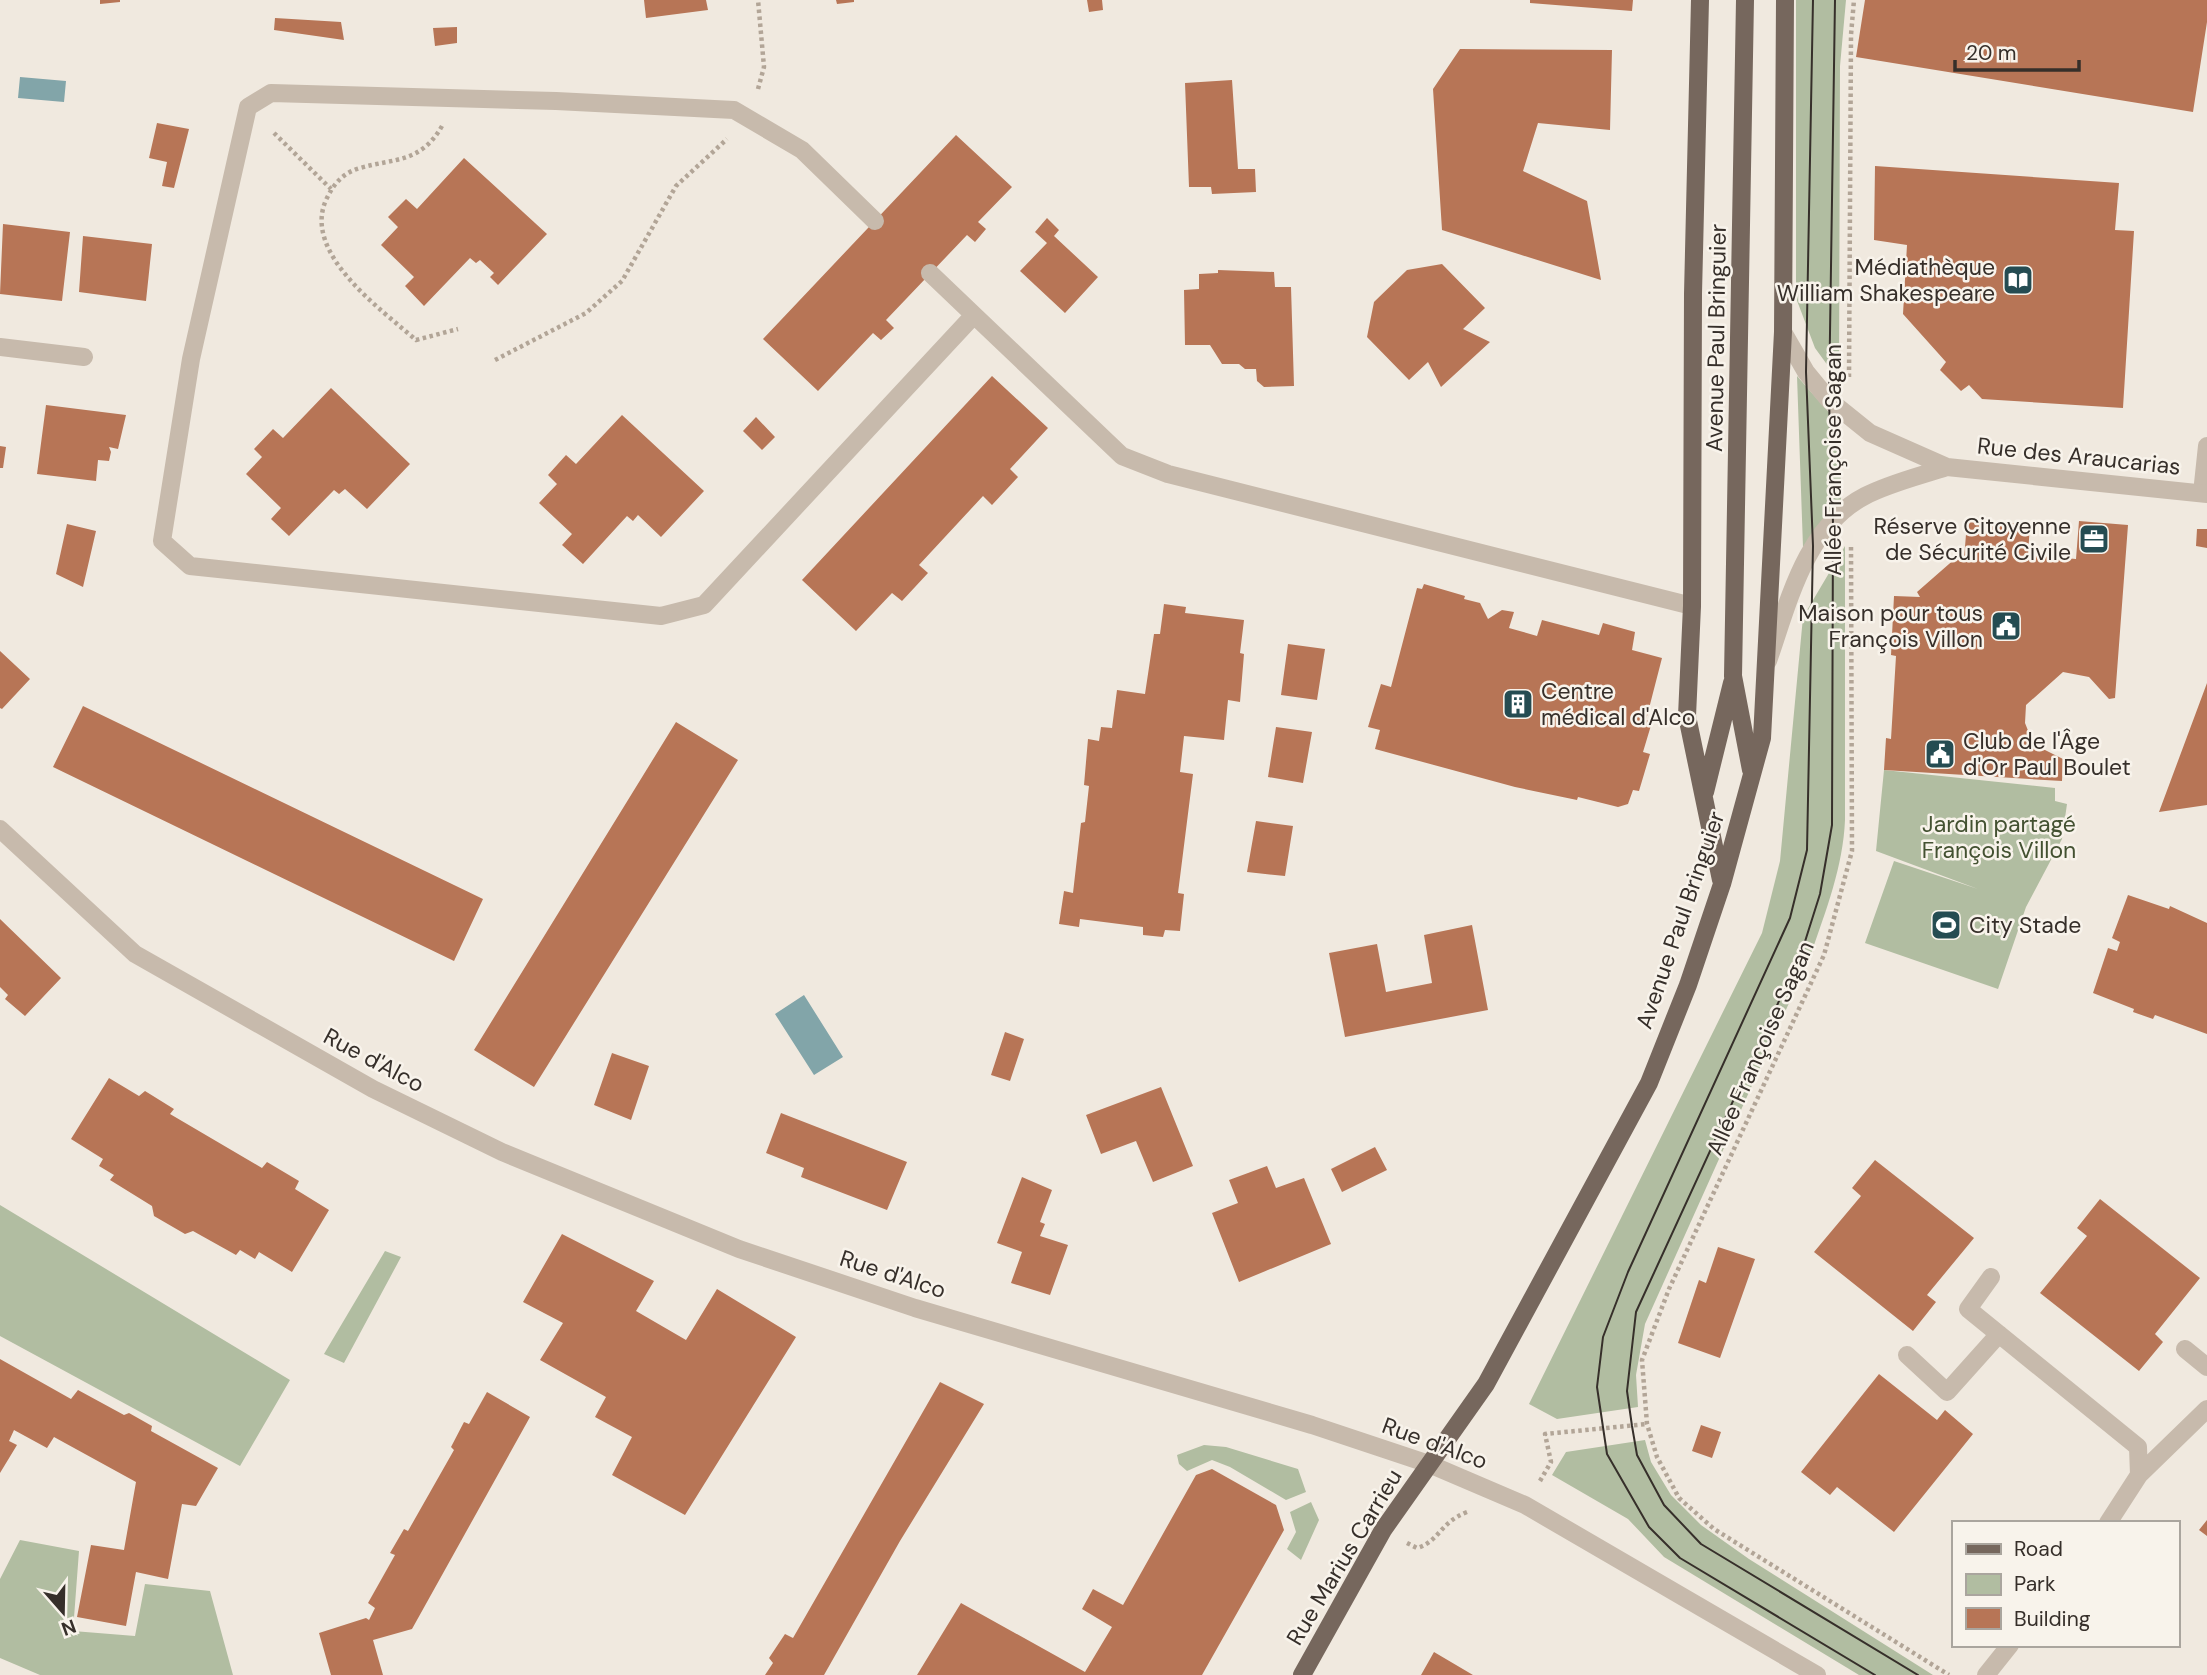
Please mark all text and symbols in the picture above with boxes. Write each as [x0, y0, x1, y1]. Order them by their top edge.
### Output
scale bar [1955, 28, 2079, 72]
text: 20 m [1966, 39, 2017, 67]
street label: Avenue Paul Bringuier [1699, 224, 1733, 452]
place label: Médiathèque William Shakespeare [1777, 252, 1995, 308]
library icon: Médiathèque William Shakespeare [2001, 263, 2035, 297]
street label: Allée Françoise Sagan [1818, 344, 1848, 576]
street label: Rue des Araucarias [1976, 430, 2182, 482]
place label: Réserve Citoyenne de Sécurité Civile [1873, 511, 2071, 567]
office icon: Réserve Citoyenne de Sécurité Civile [2077, 522, 2111, 556]
place label: Maison pour tous François Villon [1798, 598, 1983, 654]
public building icon: Maison pour tous François Villon [1989, 609, 2023, 643]
place label: Centre médical d'Alco [1541, 676, 1695, 732]
building icon: Centre médical d'Alco [1501, 687, 1535, 721]
place label: Club de l'Âge d'Or Paul Boulet [1963, 726, 2131, 782]
public building icon: Club de l'Âge d'Or Paul Boulet [1923, 737, 1957, 771]
street label: Avenue Paul Bringuier [1629, 807, 1731, 1033]
park label: Jardin partagé François Villon [1922, 809, 2076, 865]
sports icon: City Stade [1929, 908, 1963, 942]
place label: City Stade [1969, 910, 2081, 940]
street label: Allée Françoise Sagan [1699, 936, 1821, 1160]
street label: Rue d'Alco [318, 1021, 430, 1099]
street label: Rue d'Alco [836, 1243, 950, 1305]
street label: Rue d'Alco [1378, 1410, 1492, 1476]
street label: Rue Marius Carrieu [1279, 1463, 1409, 1651]
legend [1952, 1521, 2179, 1647]
text: Road [2014, 1535, 2063, 1563]
text: Park [2014, 1570, 2056, 1598]
north arrow [28, 1577, 98, 1647]
text: Building [2014, 1605, 2091, 1633]
text: N [58, 1613, 79, 1642]

